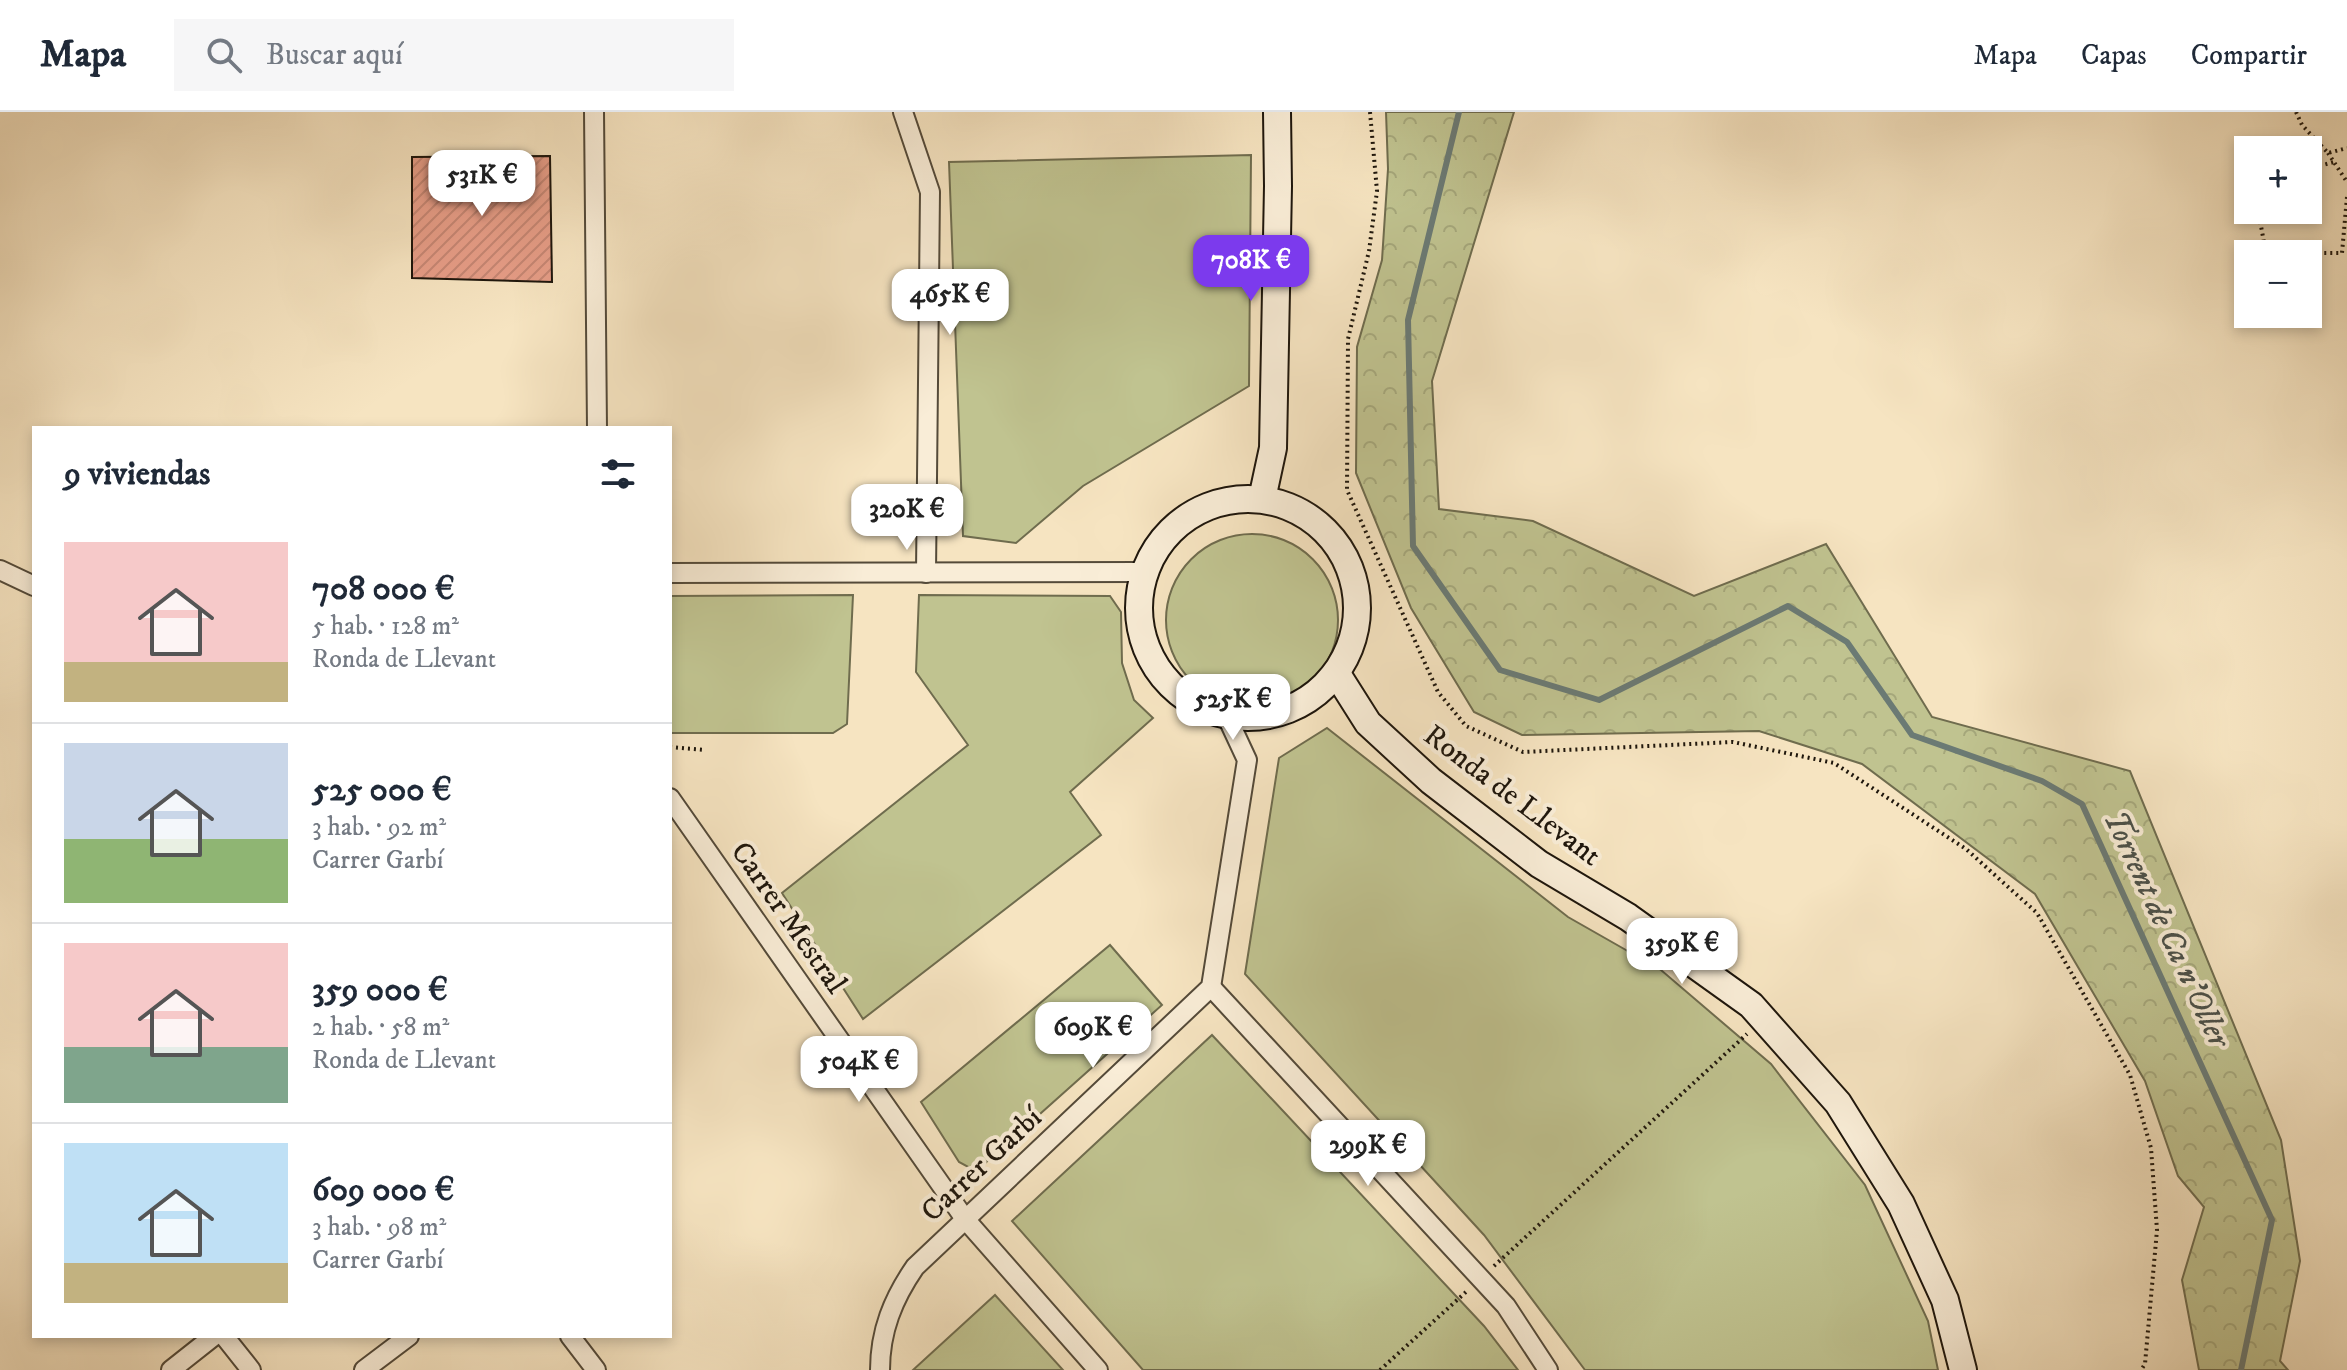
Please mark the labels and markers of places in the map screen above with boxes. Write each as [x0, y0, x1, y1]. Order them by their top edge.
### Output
pin: 531K € [417, 150, 547, 218]
pin: 708K € [1186, 235, 1316, 303]
pin: 465K € [885, 269, 1015, 337]
pin: 320K € [842, 484, 972, 552]
pin: 525K € [1168, 674, 1298, 742]
pin: 359K € [1617, 918, 1747, 986]
pin: 609K € [1028, 1002, 1158, 1070]
pin: 504K € [794, 1036, 924, 1104]
pin: 299K € [1303, 1120, 1433, 1188]

